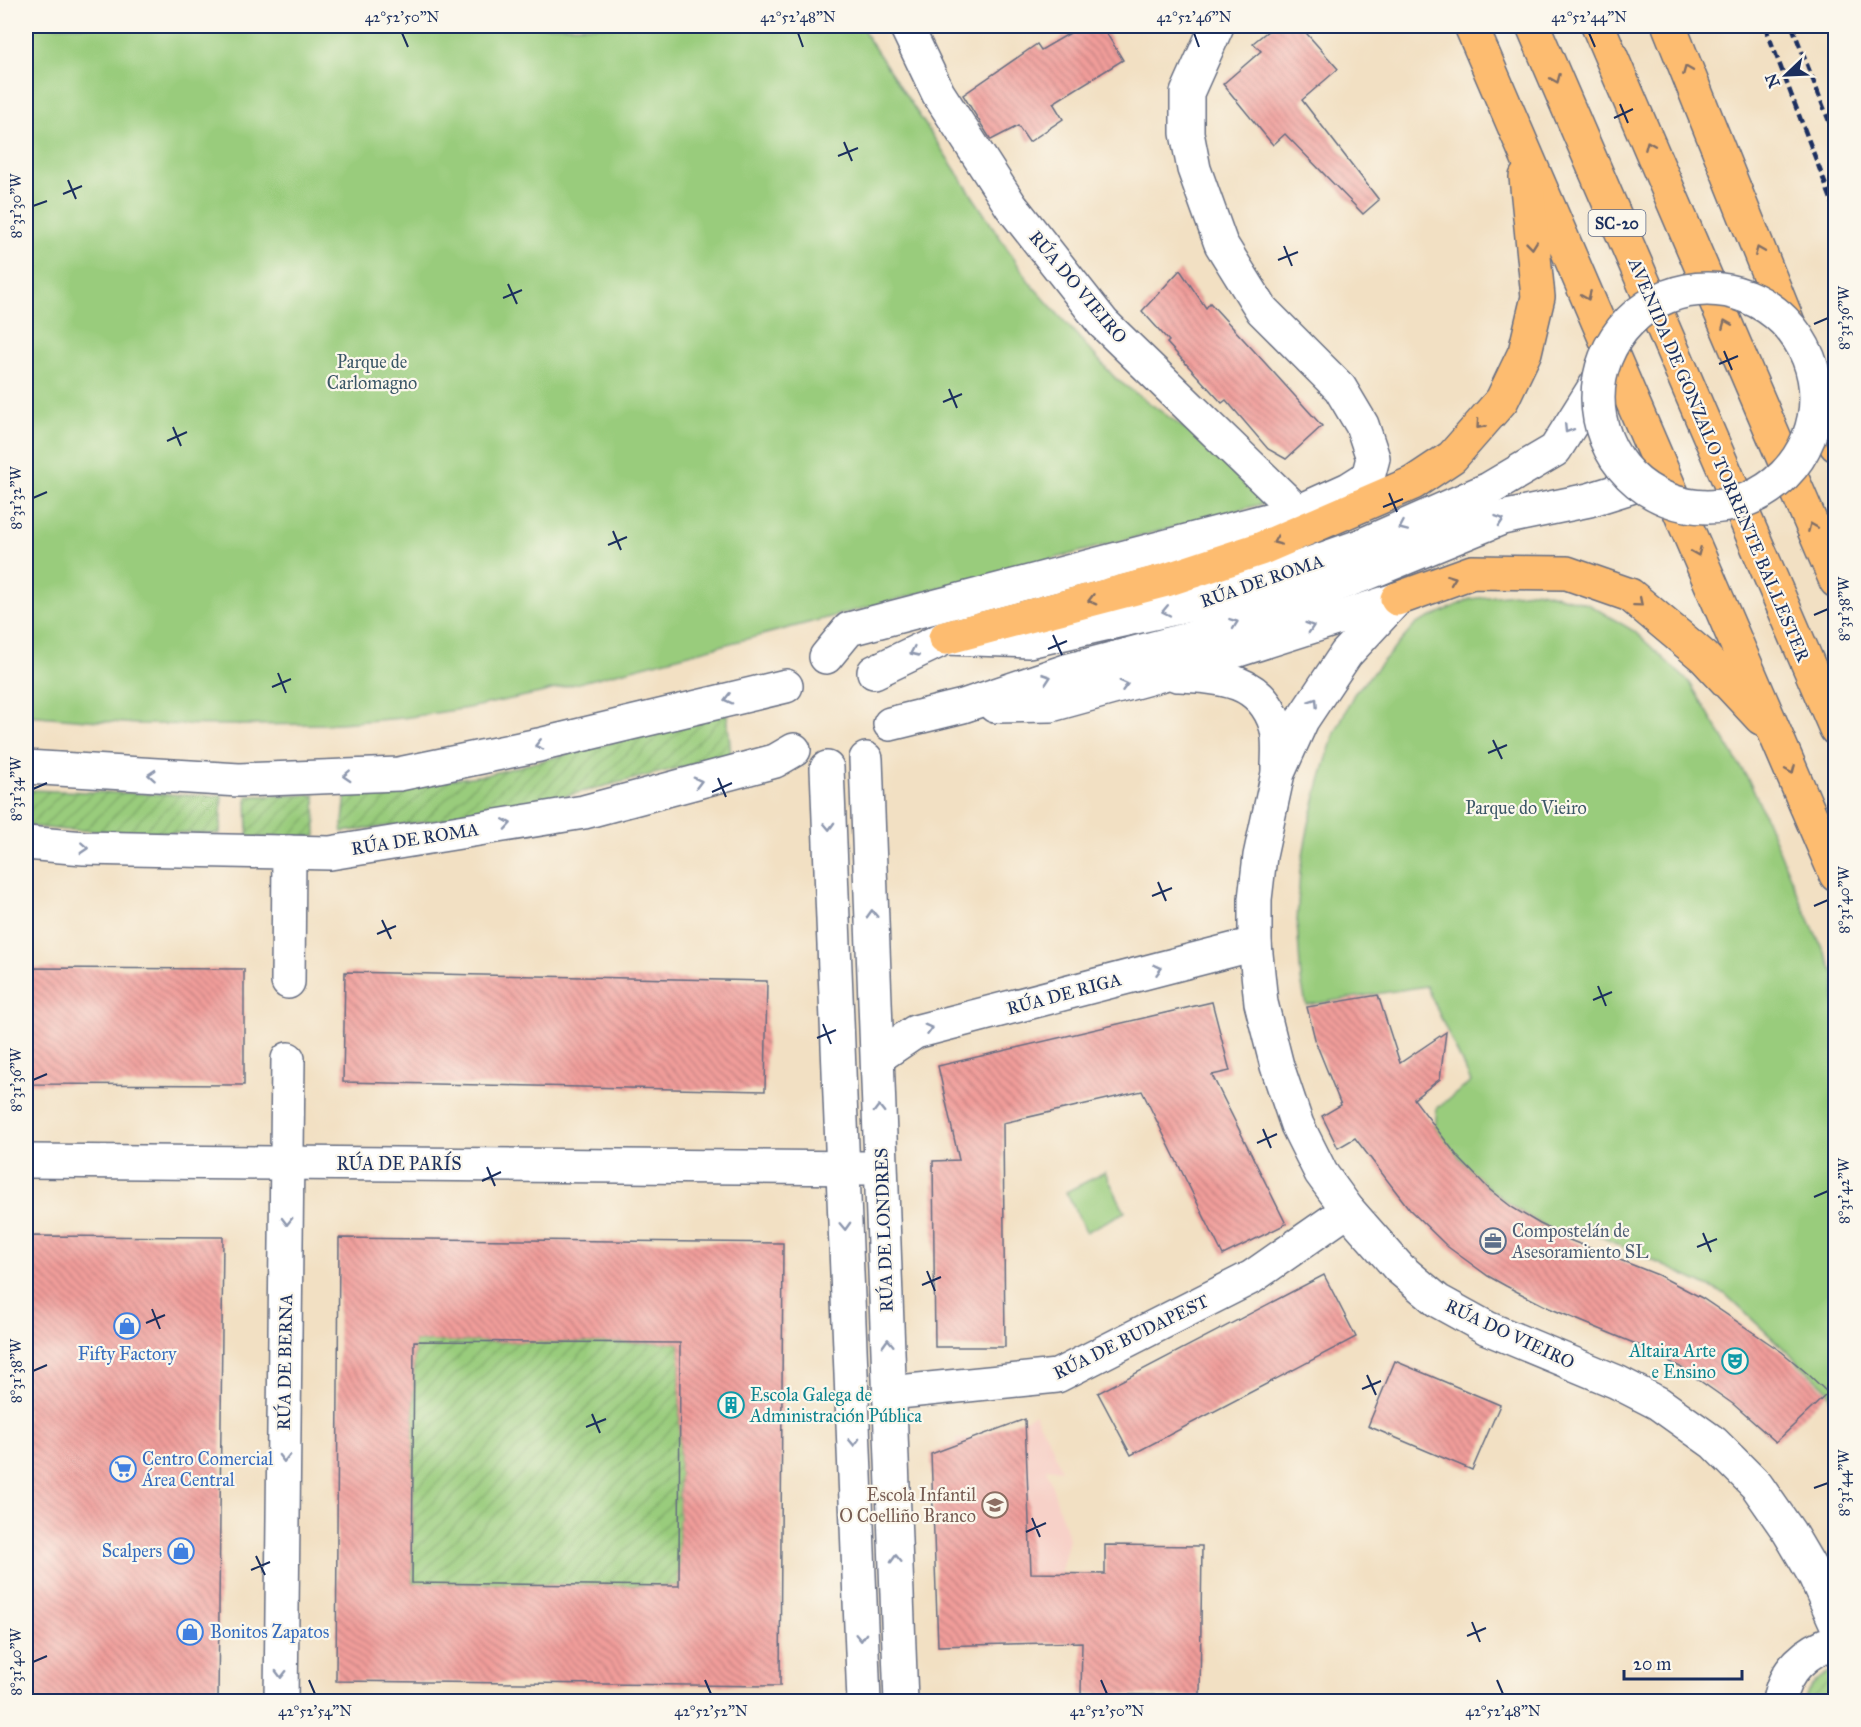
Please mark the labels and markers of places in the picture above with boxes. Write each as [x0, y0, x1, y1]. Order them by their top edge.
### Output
place label: Compostelán de Asesoramiento SL [1511, 1220, 1649, 1263]
office icon: Compostelán de Asesoramiento SL [1478, 1226, 1508, 1256]
shop icon: Fifty Factory [112, 1311, 142, 1341]
place label: Altaira Arte e Ensino [1628, 1340, 1716, 1383]
place label: Fifty Factory [78, 1343, 177, 1365]
theatre icon: Altaira Arte e Ensino [1720, 1346, 1750, 1376]
place label: Escola Galega de Administración Pública [749, 1384, 922, 1427]
building icon: Escola Galega de Administración Pública [716, 1390, 746, 1420]
place label: Centro Comercial Área Central [141, 1448, 273, 1491]
supermarket icon: Centro Comercial Área Central [108, 1454, 138, 1484]
place label: Escola Infantil O Coelliño Branco [839, 1484, 976, 1527]
school or university icon: Escola Infantil O Coelliño Branco [980, 1490, 1010, 1520]
shop icon: Scalpers [166, 1536, 196, 1566]
place label: Scalpers [102, 1540, 162, 1562]
shop icon: Bonitos Zapatos [175, 1617, 205, 1647]
place label: Bonitos Zapatos [210, 1621, 329, 1643]

